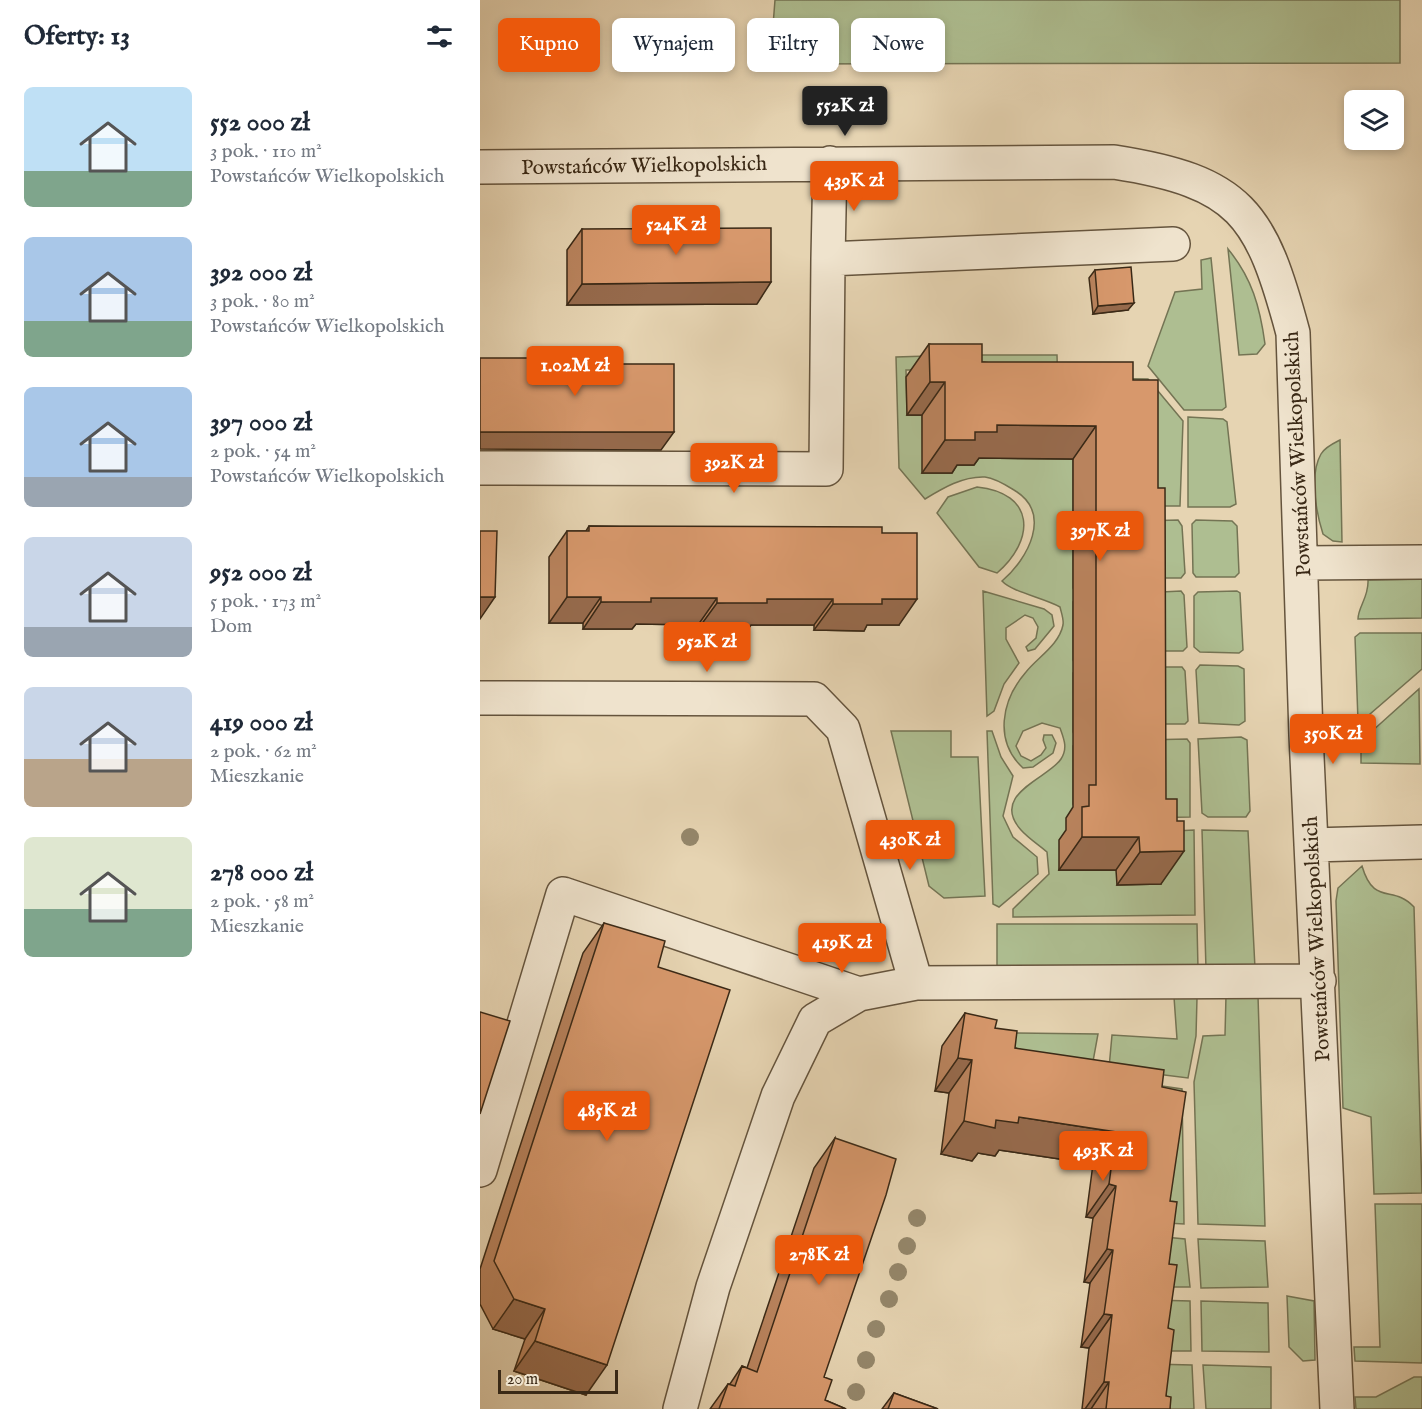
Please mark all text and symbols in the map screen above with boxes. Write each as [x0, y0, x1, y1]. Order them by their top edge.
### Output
chip: Kupno [498, 18, 600, 72]
chip: Wynajem [612, 18, 735, 72]
chip: Filtry [747, 18, 839, 72]
chip: Nowe [851, 18, 945, 72]
text: Oferty: 13 [24, 20, 130, 53]
icon: filters [423, 20, 456, 53]
pin: 552K zł [790, 86, 900, 137]
map controls [1344, 90, 1404, 150]
button: layers [1344, 90, 1404, 150]
text: 552K zł [816, 93, 874, 118]
text: 552 000 zł [210, 106, 310, 139]
icon: home [72, 111, 144, 183]
text: 3 pok. · 110 m² [210, 139, 322, 164]
street label: Powstańców Wielkopolskich [521, 151, 767, 182]
pin: 439K zł [799, 161, 909, 212]
text: Powstańców Wielkopolskich [210, 164, 444, 189]
text: 439K zł [824, 168, 884, 193]
pin: 524K zł [621, 205, 731, 256]
text: 524K zł [646, 212, 706, 237]
text: 392 000 zł [210, 256, 312, 289]
icon: home [72, 261, 144, 333]
text: 3 pok. · 80 m² [210, 289, 315, 314]
text: Powstańców Wielkopolskich [210, 314, 444, 339]
street label: Powstańców Wielkopolskich [1279, 330, 1318, 577]
pin: 1.02M zł [513, 346, 637, 397]
text: 1.02M zł [541, 353, 609, 378]
text: 397 000 zł [210, 406, 312, 439]
icon: home [72, 411, 144, 483]
text: 2 pok. · 54 m² [210, 439, 316, 464]
pin: 392K zł [679, 443, 789, 494]
text: 392K zł [704, 450, 764, 475]
text: Powstańców Wielkopolskich [210, 464, 444, 489]
pin: 397K zł [1045, 511, 1155, 562]
text: 397K zł [1070, 518, 1130, 543]
text: 952 000 zł [210, 556, 312, 589]
icon: home [72, 561, 144, 633]
text: 5 pok. · 173 m² [210, 589, 321, 614]
text: Dom [210, 614, 252, 639]
pin: 952K zł [652, 622, 762, 673]
text: 952K zł [678, 629, 736, 654]
text: 419 000 zł [210, 706, 313, 739]
icon: home [72, 711, 144, 783]
pin: 350K zł [1278, 714, 1388, 765]
text: 350K zł [1304, 721, 1362, 746]
text: 2 pok. · 62 m² [210, 739, 317, 764]
text: Mieszkanie [210, 764, 304, 789]
street label: Powstańców Wielkopolskich [1298, 815, 1337, 1062]
pin: 430K zł [855, 820, 965, 871]
text: 430K zł [880, 827, 940, 852]
text: 278 000 zł [210, 856, 313, 889]
icon: home [72, 861, 144, 933]
text: 2 pok. · 58 m² [210, 889, 314, 914]
text: Mieszkanie [210, 914, 304, 939]
pin: 419K zł [787, 923, 897, 974]
text: 419K zł [812, 930, 872, 955]
pin: 485K zł [552, 1091, 662, 1142]
text: 485K zł [578, 1098, 636, 1123]
pin: 493K zł [1048, 1131, 1158, 1182]
text: 493K zł [1073, 1138, 1133, 1163]
pin: 278K zł [764, 1235, 874, 1286]
text: 278K zł [789, 1242, 849, 1267]
scale bar [498, 1367, 618, 1394]
text: 20 m [507, 1370, 538, 1390]

